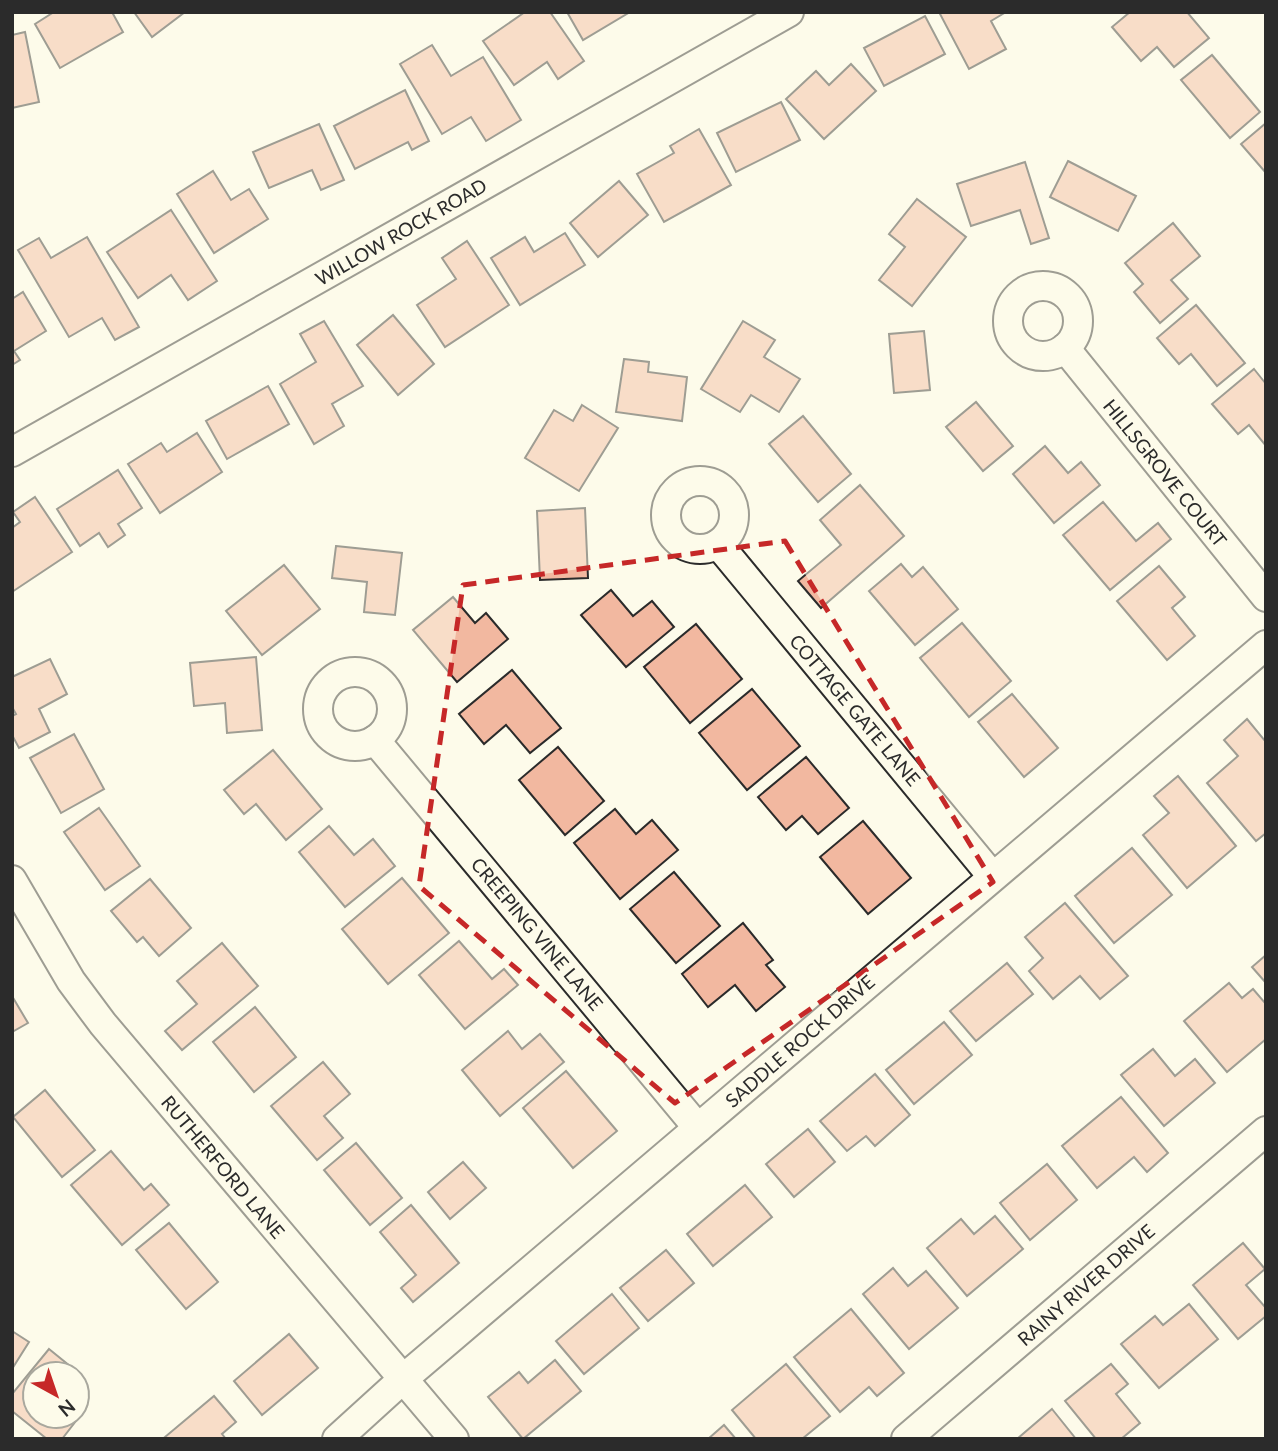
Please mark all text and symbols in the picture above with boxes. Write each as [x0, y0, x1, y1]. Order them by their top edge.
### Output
street label: WILLOW ROCK ROAD [311, 173, 491, 290]
street label: HILLSGROVE COURT [1099, 394, 1232, 551]
street label: COTTAGE GATE LANE [785, 629, 926, 790]
street label: CREEPING VINE LANE [467, 853, 608, 1015]
street label: SADDLE ROCK DRIVE [720, 970, 879, 1112]
street label: RUTHERFORD LANE [157, 1091, 290, 1243]
street label: RAINY RIVER DRIVE [1013, 1219, 1159, 1350]
north arrow [21, 1360, 91, 1430]
text: N [54, 1395, 80, 1422]

